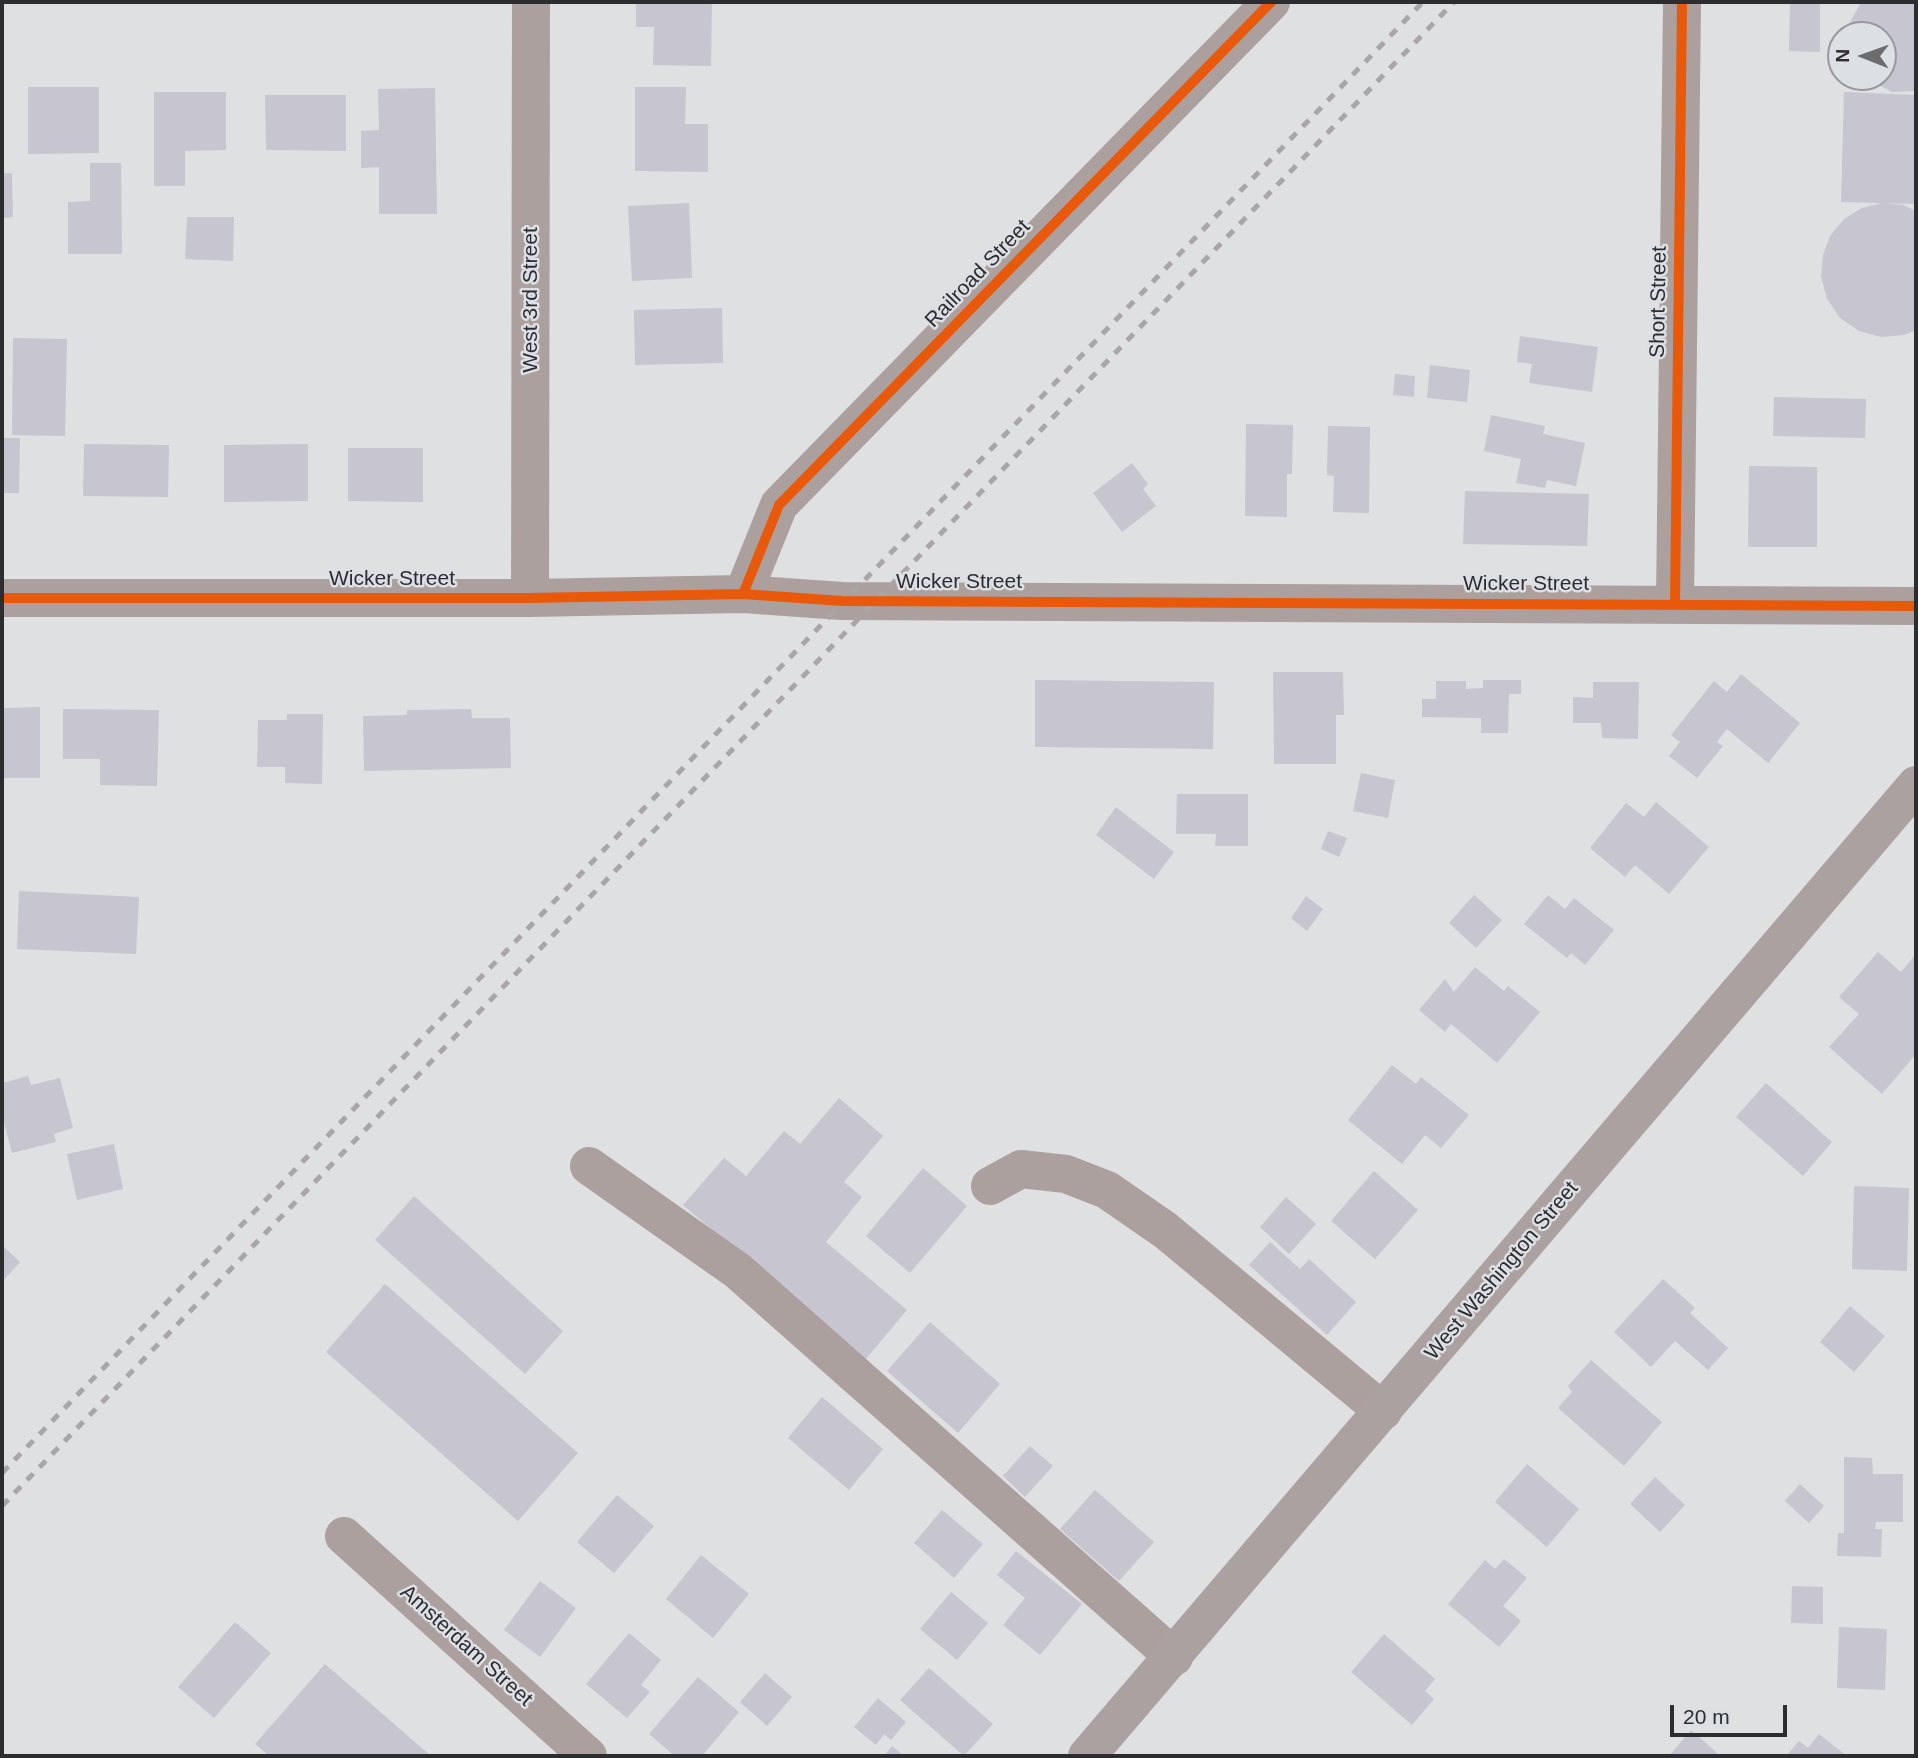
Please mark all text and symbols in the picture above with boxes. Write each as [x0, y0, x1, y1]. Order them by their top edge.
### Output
north arrow [1827, 21, 1897, 91]
text: N [1832, 49, 1853, 63]
street label: Railroad Street [920, 215, 1036, 333]
street label: West 3rd Street [518, 227, 544, 373]
street label: Short Street [1645, 246, 1673, 358]
street label: Wicker Street [329, 566, 455, 592]
street label: Wicker Street [896, 569, 1022, 595]
street label: Wicker Street [1463, 571, 1589, 597]
street label: West Washington Street [1420, 1177, 1584, 1365]
street label: Amsterdam Street [395, 1580, 537, 1712]
scale bar [1673, 1692, 1790, 1736]
text: 20 m [1683, 1705, 1730, 1728]

